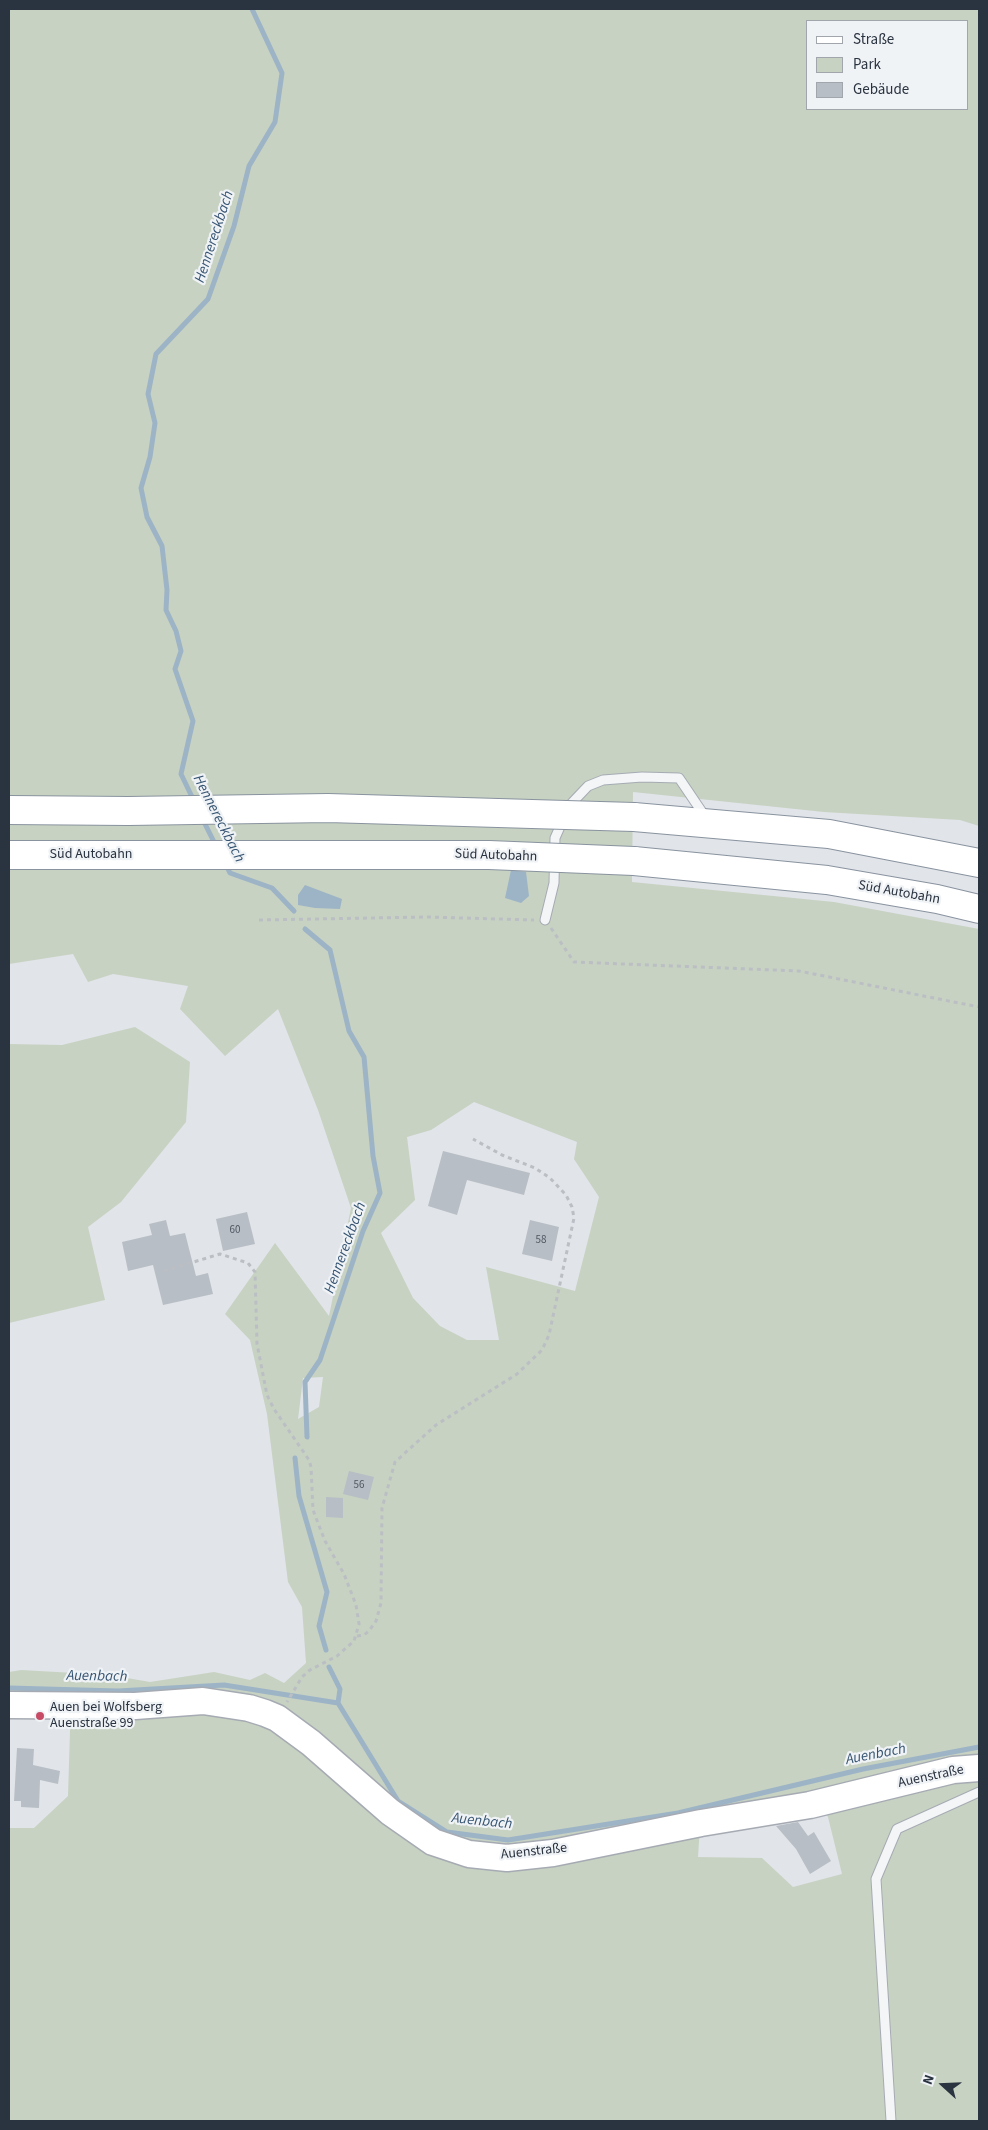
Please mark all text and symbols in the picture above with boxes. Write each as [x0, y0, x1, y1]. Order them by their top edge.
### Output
legend [806, 20, 968, 110]
text: Straße [853, 29, 894, 50]
text: Park [853, 54, 881, 75]
text: Gebäude [853, 79, 909, 100]
water label: Hennereckbach [192, 189, 238, 285]
water label: Hennereckbach [188, 772, 248, 866]
street label: Süd Autobahn [454, 846, 538, 866]
street label: Süd Autobahn [50, 847, 132, 863]
street label: Süd Autobahn [857, 878, 941, 908]
water label: Hennereckbach [321, 1200, 371, 1296]
house number: 60 [230, 1224, 240, 1238]
house number: 58 [536, 1234, 546, 1248]
house number: 56 [354, 1479, 364, 1493]
water label: Auenbach [66, 1667, 128, 1687]
place label: Auen bei Wolfsberg Auenstraße 99 [50, 1700, 162, 1732]
marker: Auen bei Wolfsberg Auenstraße 99 [34, 1710, 46, 1722]
water label: Auenbach [844, 1740, 908, 1770]
street label: Auenstraße [897, 1762, 965, 1792]
water label: Auenbach [451, 1810, 513, 1834]
street label: Auenstraße [500, 1840, 568, 1864]
north arrow [918, 2060, 968, 2110]
text: N [918, 2072, 940, 2088]

